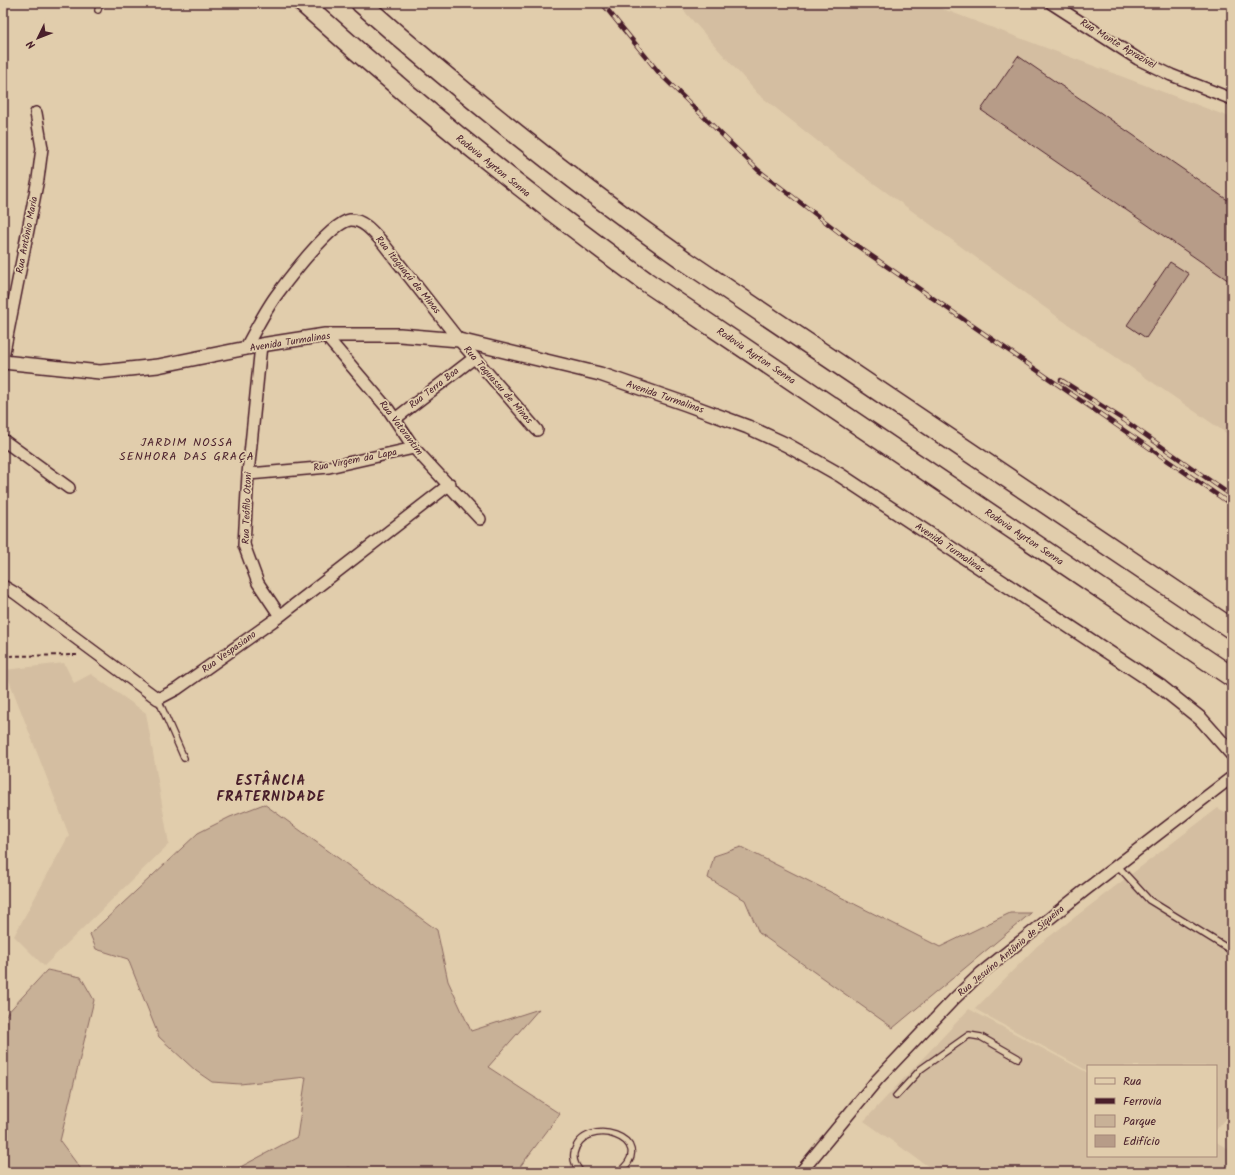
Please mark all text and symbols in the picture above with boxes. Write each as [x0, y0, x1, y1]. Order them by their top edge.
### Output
street label: Rua Monte Aprazível [1077, 15, 1160, 73]
north arrow [18, 18, 58, 58]
text: N [22, 35, 40, 53]
street label: Rodovia Ayrton Senna [452, 131, 534, 201]
street label: Rua Antônio Maria [12, 195, 42, 275]
street label: Rua Itaguaçú de Minas [371, 232, 445, 318]
street label: Rodovia Ayrton Senna [713, 324, 799, 389]
street label: Avenida Turmalinas [249, 328, 332, 356]
street label: Rua Taguassu de Minas [459, 342, 537, 428]
street label: Rua Terra Boa [405, 363, 463, 413]
street label: Avenida Turmalinas [624, 376, 707, 418]
street label: Rua Votorantim [375, 397, 427, 459]
district label: JARDIM NOSSA SENHORA DAS GRAÇA [119, 433, 255, 466]
street label: Rua Virgem da Lapa [312, 444, 398, 476]
street label: Rua Teófilo Otoni [238, 471, 256, 544]
street label: Rodovia Ayrton Senna [981, 505, 1067, 570]
street label: Avenida Turmalinas [912, 519, 989, 578]
street label: Rua Vespasiano [198, 626, 260, 677]
district label: ESTÂNCIA FRATERNIDADE [217, 770, 326, 808]
street label: Rua Jesuíno Antônio de Siqueira [954, 901, 1068, 1001]
legend [1087, 1065, 1217, 1157]
text: Rua [1123, 1072, 1142, 1091]
text: Ferrovia [1123, 1092, 1162, 1111]
text: Parque [1123, 1112, 1157, 1131]
text: Edifício [1123, 1132, 1160, 1151]

